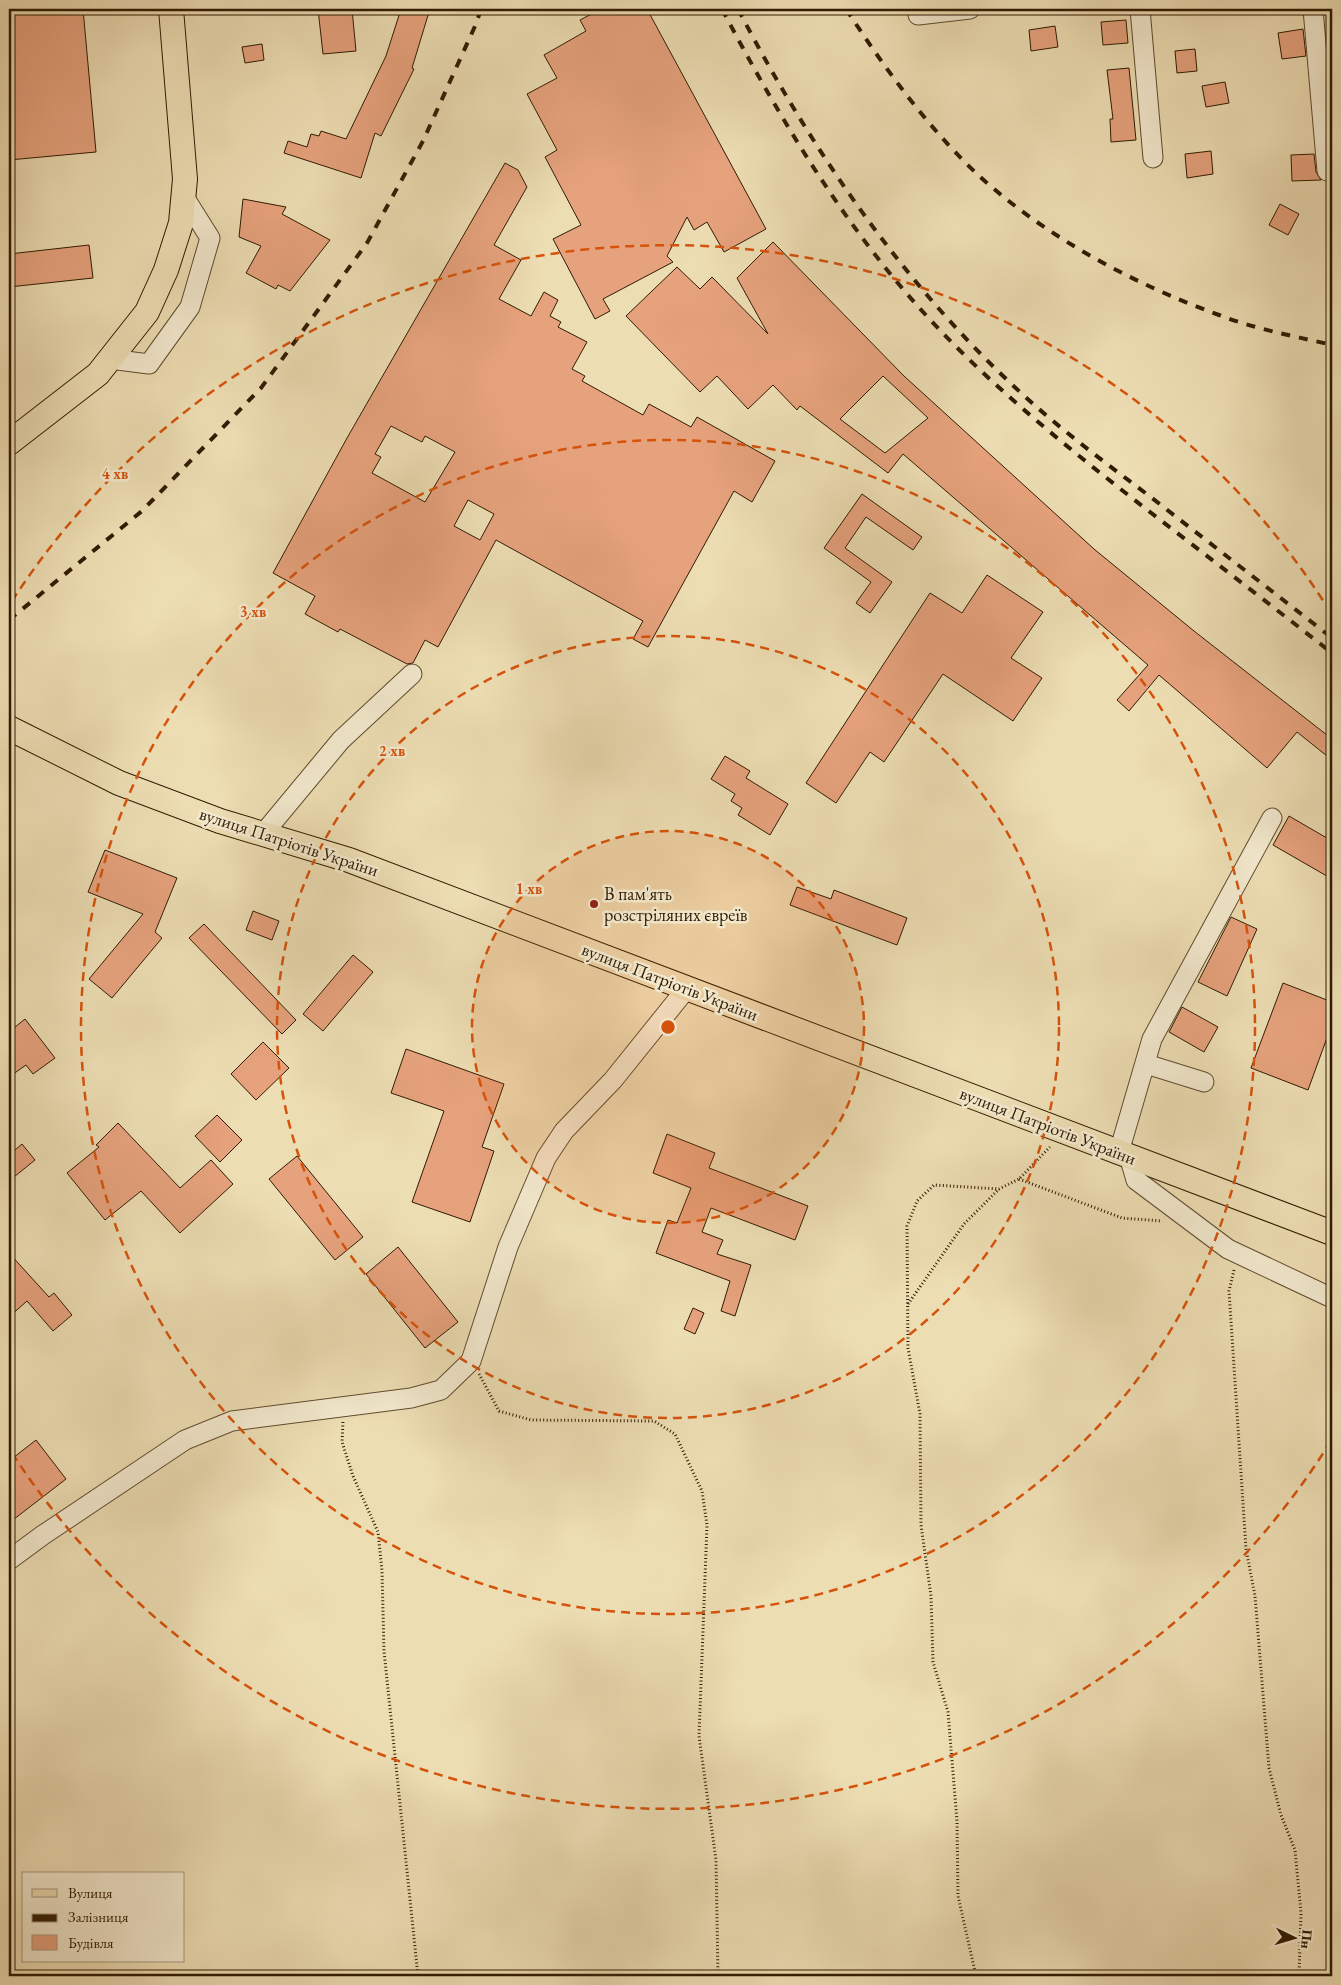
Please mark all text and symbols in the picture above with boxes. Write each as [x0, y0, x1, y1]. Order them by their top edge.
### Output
text: 4 хв [102, 464, 128, 483]
text: 3 хв [240, 602, 266, 621]
text: 2 хв [379, 741, 405, 760]
street label: вулиця Патріотів України [197, 802, 382, 881]
text: 1 хв [516, 879, 542, 898]
place label: В пам'ять розстріляних євреїв [604, 882, 748, 926]
marker: В пам'ять розстріляних євреїв [588, 898, 600, 910]
street label: вулиця Патріотів України [579, 937, 762, 1026]
centre of rings [659, 1018, 677, 1036]
street label: вулиця Патріотів України [957, 1081, 1140, 1170]
legend [22, 1872, 185, 1962]
text: Вулиця [68, 1883, 113, 1902]
text: Залізниця [68, 1907, 129, 1926]
north arrow [1268, 1912, 1318, 1962]
text: Пн [1297, 1929, 1317, 1949]
text: Будівля [68, 1933, 114, 1952]

